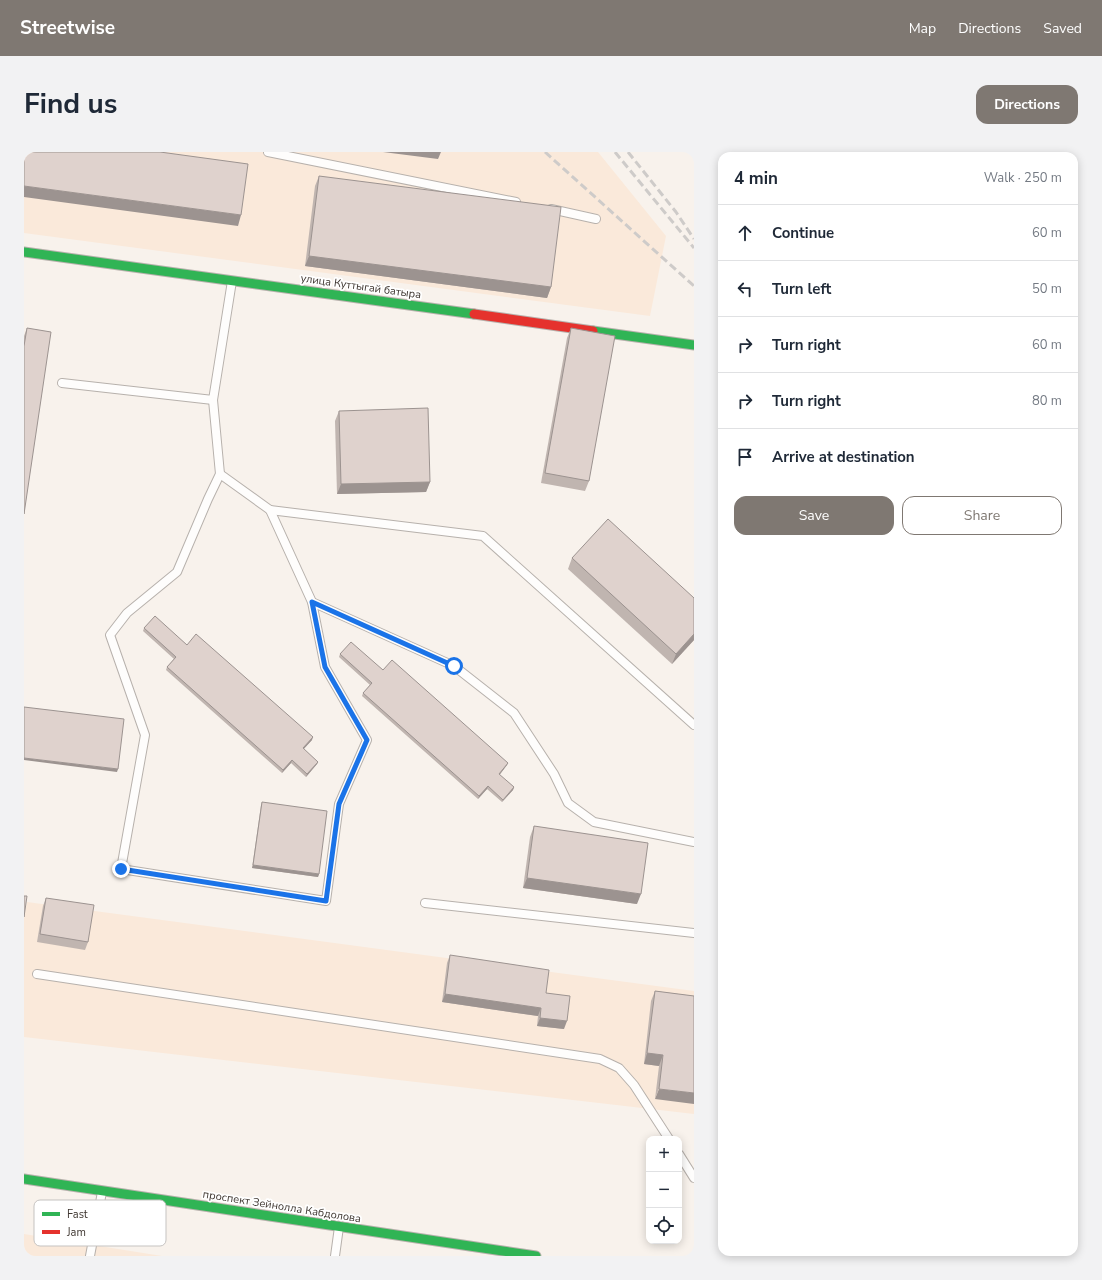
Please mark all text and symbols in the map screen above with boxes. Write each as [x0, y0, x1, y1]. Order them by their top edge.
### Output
text: Streetwise [20, 15, 115, 41]
text: Map [909, 19, 936, 38]
text: Directions [958, 19, 1021, 38]
text: Saved [1043, 19, 1082, 38]
text: Find us [24, 85, 118, 123]
button: Directions [976, 85, 1078, 124]
text: 4 min [734, 167, 778, 190]
text: Walk · 250 m [984, 169, 1062, 187]
icon: ahead [734, 222, 756, 244]
text: Continue [772, 223, 834, 243]
text: 60 m [1032, 224, 1062, 242]
street label: улица Куттыгай батыра [300, 271, 422, 302]
icon: left [734, 278, 756, 300]
text: Turn left [772, 279, 831, 299]
text: 50 m [1032, 280, 1062, 298]
icon: right [734, 334, 756, 356]
text: Turn right [772, 335, 841, 355]
text: 60 m [1032, 336, 1062, 354]
icon: right [734, 390, 756, 412]
text: Turn right [772, 391, 841, 411]
text: 80 m [1032, 392, 1062, 410]
icon: arrive [734, 446, 756, 468]
text: Arrive at destination [772, 447, 915, 467]
button: Save [734, 496, 894, 535]
button: Share [902, 496, 1062, 535]
route start [445, 657, 463, 675]
route end [112, 860, 130, 878]
map controls [646, 1136, 682, 1244]
button: + [646, 1136, 682, 1172]
button: − [646, 1172, 682, 1208]
street label: проспект Зейнолла Кабдолова [202, 1187, 362, 1226]
legend [34, 1200, 166, 1246]
text: Fast [67, 1207, 88, 1222]
button: locate [646, 1208, 682, 1244]
text: Jam [66, 1225, 86, 1240]

